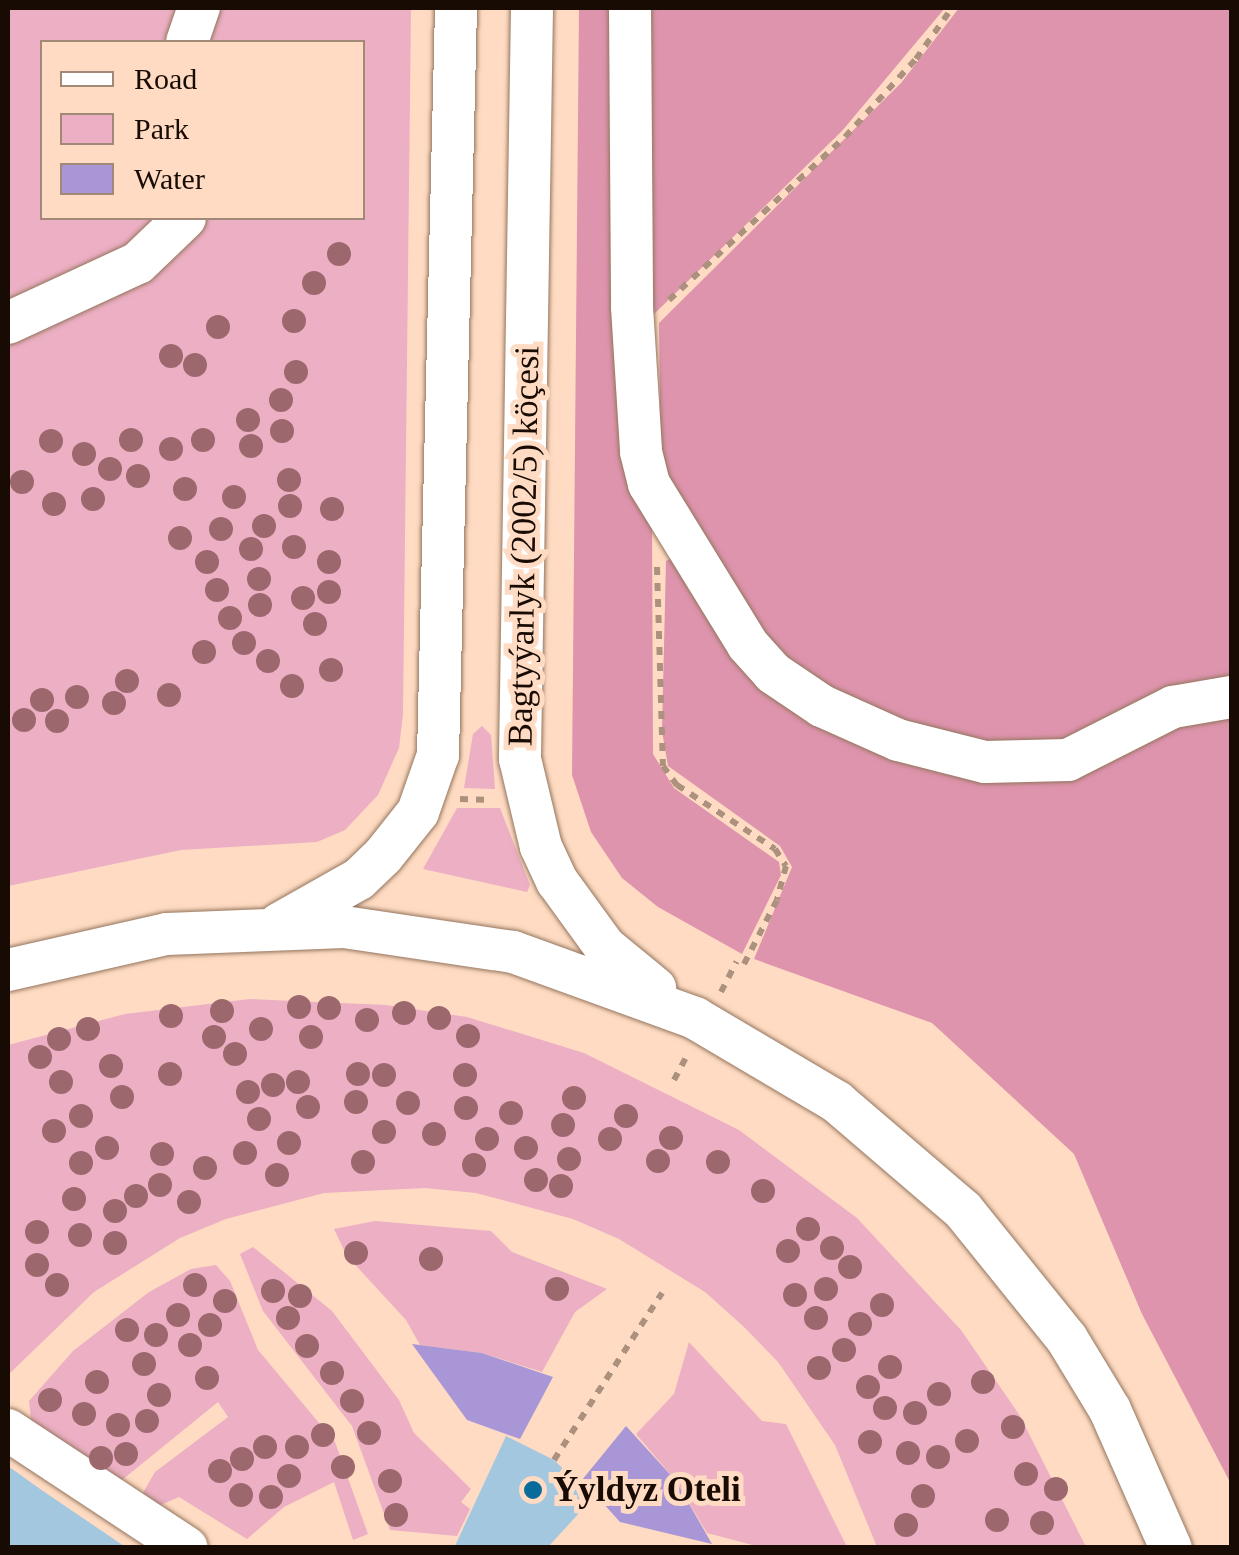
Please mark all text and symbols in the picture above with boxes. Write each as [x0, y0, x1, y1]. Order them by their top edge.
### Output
legend [40, 40, 365, 220]
text: Road [134, 62, 197, 95]
text: Park [134, 112, 189, 145]
text: Water [134, 162, 205, 195]
street label: Bagtyýarlyk (2002/5) köçesi [500, 345, 548, 747]
place label: Ýyldyz Oteli [553, 1469, 741, 1511]
marker: Ýyldyz Oteli [522, 1479, 544, 1501]

